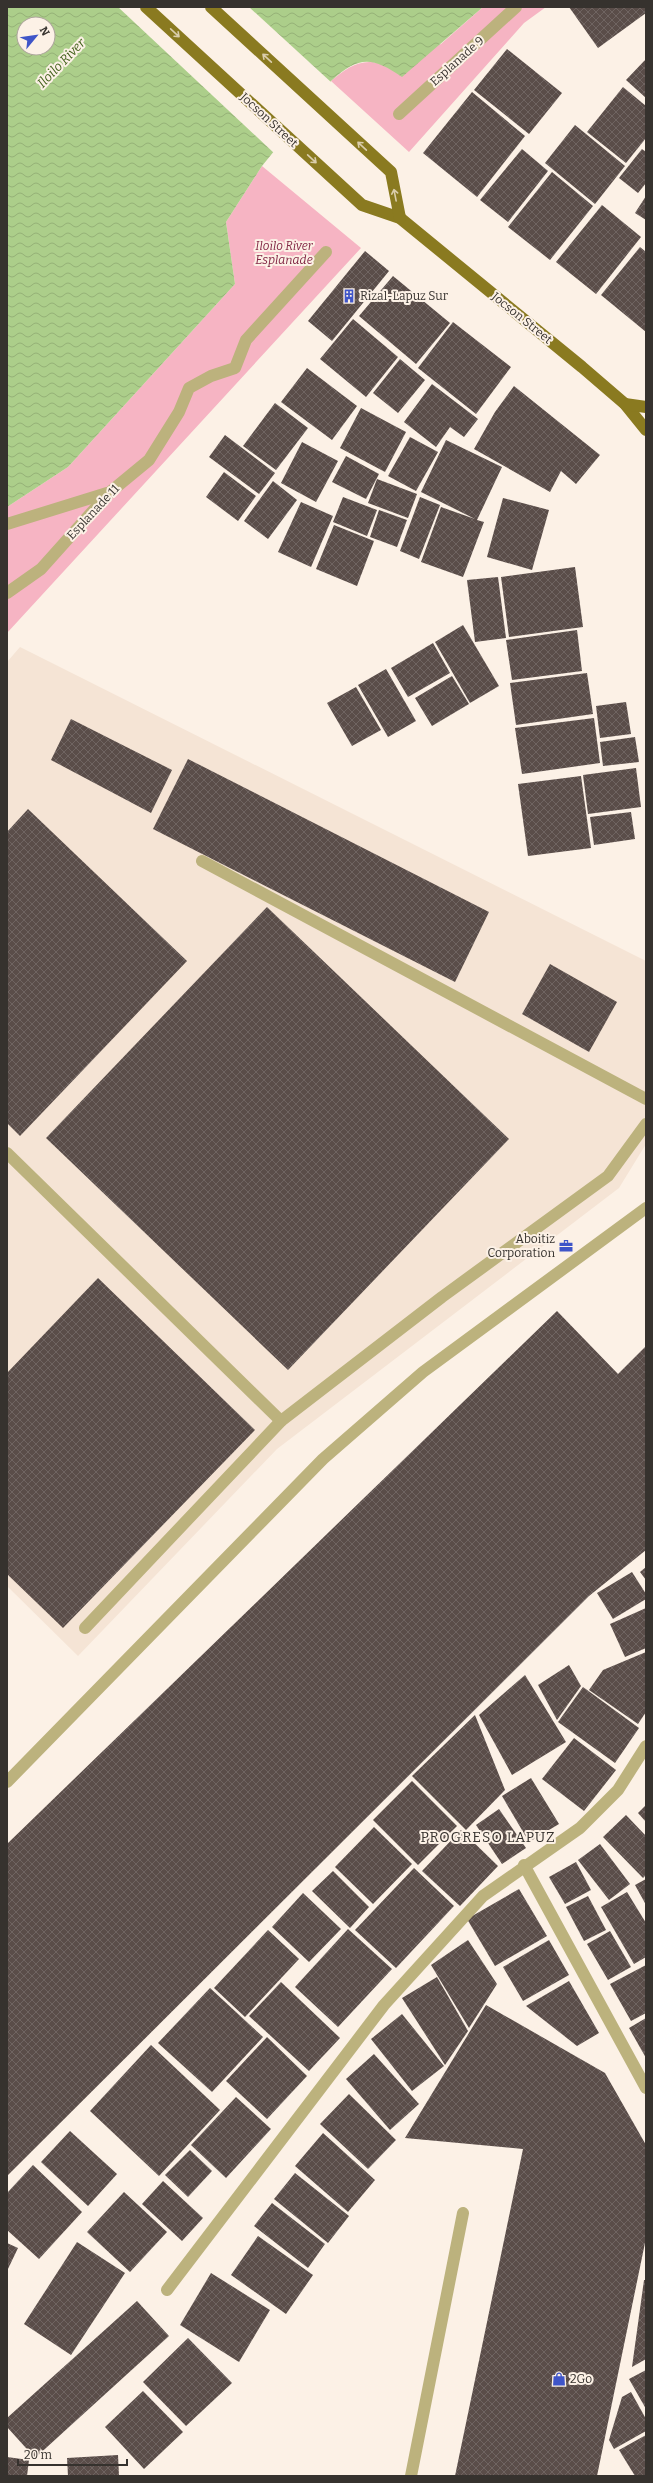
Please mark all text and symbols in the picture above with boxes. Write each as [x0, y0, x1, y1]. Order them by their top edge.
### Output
north arrow [16, 16, 56, 56]
text: N [37, 25, 52, 39]
one-way arrow [169, 29, 180, 38]
street label: Esplanade 9 [427, 33, 487, 89]
water label: Iloilo River [34, 35, 88, 91]
one-way arrow [262, 54, 272, 63]
street label: Jocson Street [237, 89, 301, 151]
one-way arrow [357, 141, 367, 151]
one-way arrow [306, 155, 317, 164]
one-way arrow [391, 189, 399, 202]
park label: Iloilo River Esplanade [255, 239, 314, 267]
building icon: Rizal-Lapuz Sur [341, 288, 357, 304]
place label: Rizal-Lapuz Sur [360, 289, 449, 303]
street label: Jocson Street [488, 289, 555, 347]
street label: Esplanade 11 [64, 482, 122, 542]
place label: Aboitiz Corporation [488, 1232, 555, 1260]
office icon: Aboitiz Corporation [558, 1238, 574, 1254]
district label: PROGRESO LAPUZ [420, 1829, 556, 1846]
shop icon: 2Go [551, 2371, 567, 2387]
place label: 2Go [570, 2372, 592, 2386]
scale bar [18, 2441, 127, 2467]
text: 20 m [24, 2448, 53, 2462]

